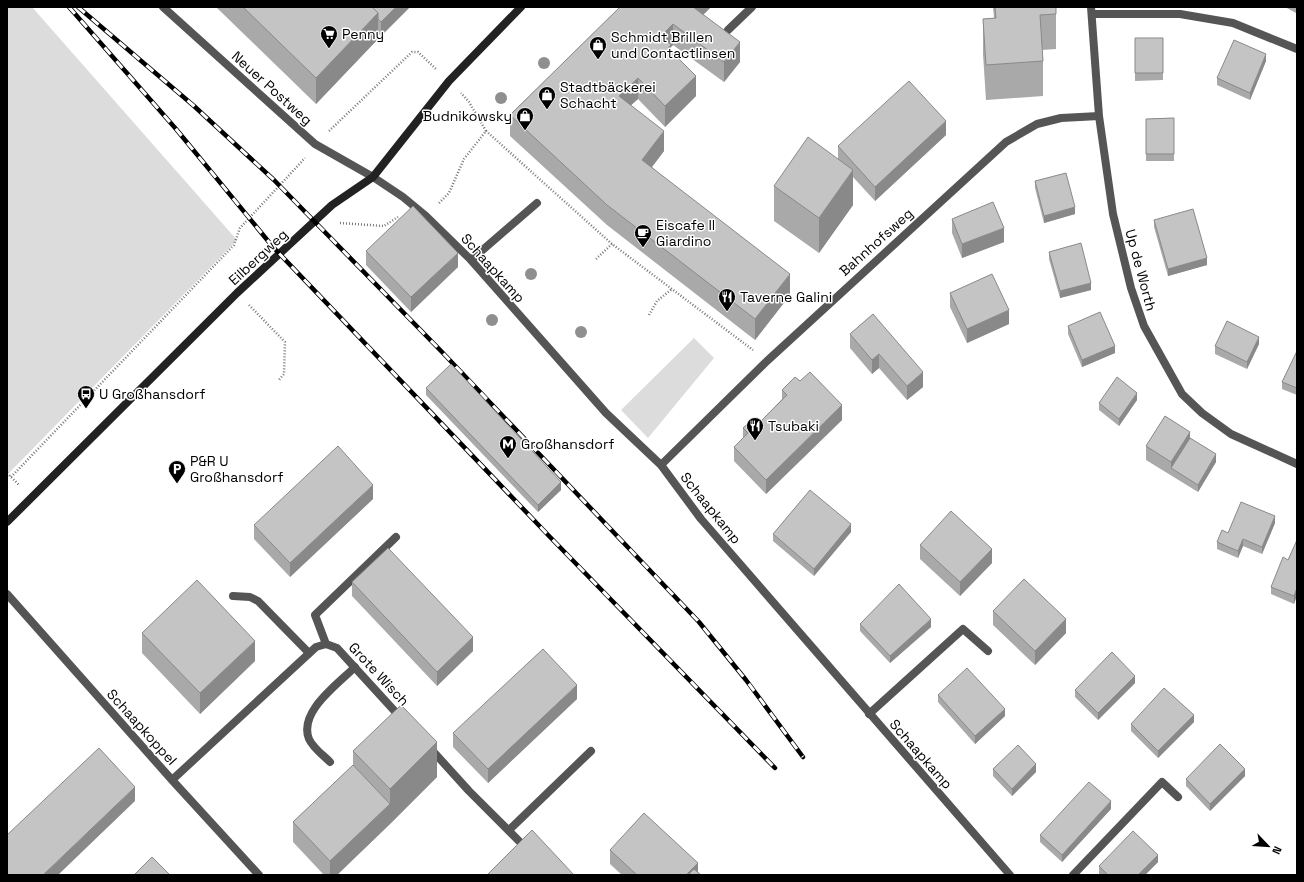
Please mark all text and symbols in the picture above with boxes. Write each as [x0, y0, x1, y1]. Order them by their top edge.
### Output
supermarket icon: Penny [319, 24, 339, 49]
place label: Penny [342, 25, 384, 43]
place label: Schmidt Brillen und Contactlinsen [611, 28, 735, 62]
shop icon: Schmidt Brillen und Contactlinsen [588, 35, 608, 60]
street label: Neuer Postweg [228, 47, 316, 129]
place label: Stadtbäckerei Schacht [560, 78, 656, 112]
shop icon: Stadtbäckerei Schacht [537, 85, 557, 110]
shop icon: Budnikowsky [515, 106, 535, 131]
place label: Budnikowsky [423, 107, 512, 125]
street label: Bahnhofsweg [835, 204, 917, 280]
place label: Eiscafe Il Giardino [656, 216, 715, 250]
cafe icon: Eiscafe Il Giardino [633, 223, 653, 248]
street label: Eilbergweg [225, 225, 291, 289]
street label: Up de Worth [1121, 227, 1161, 313]
street label: Schaapkamp [457, 230, 529, 306]
restaurant icon: Taverne Galini [717, 287, 737, 312]
place label: Taverne Galini [740, 288, 832, 306]
bus stop icon: U Großhansdorf [76, 384, 96, 409]
place label: U Großhansdorf [99, 385, 205, 403]
restaurant icon: Tsubaki [745, 416, 765, 441]
place label: Tsubaki [768, 417, 819, 435]
metro station icon: Großhansdorf [498, 434, 518, 459]
place label: Großhansdorf [521, 435, 614, 453]
place label: P&R U Großhansdorf [190, 452, 283, 486]
parking icon: P&R U Großhansdorf [167, 459, 187, 484]
street label: Schaapkamp [677, 468, 745, 548]
street label: Grote Wisch [345, 638, 413, 710]
street label: Schaapkoppel [103, 685, 181, 769]
street label: Schaapkamp [886, 715, 956, 793]
north arrow [1248, 826, 1288, 866]
text: N [1269, 844, 1285, 857]

